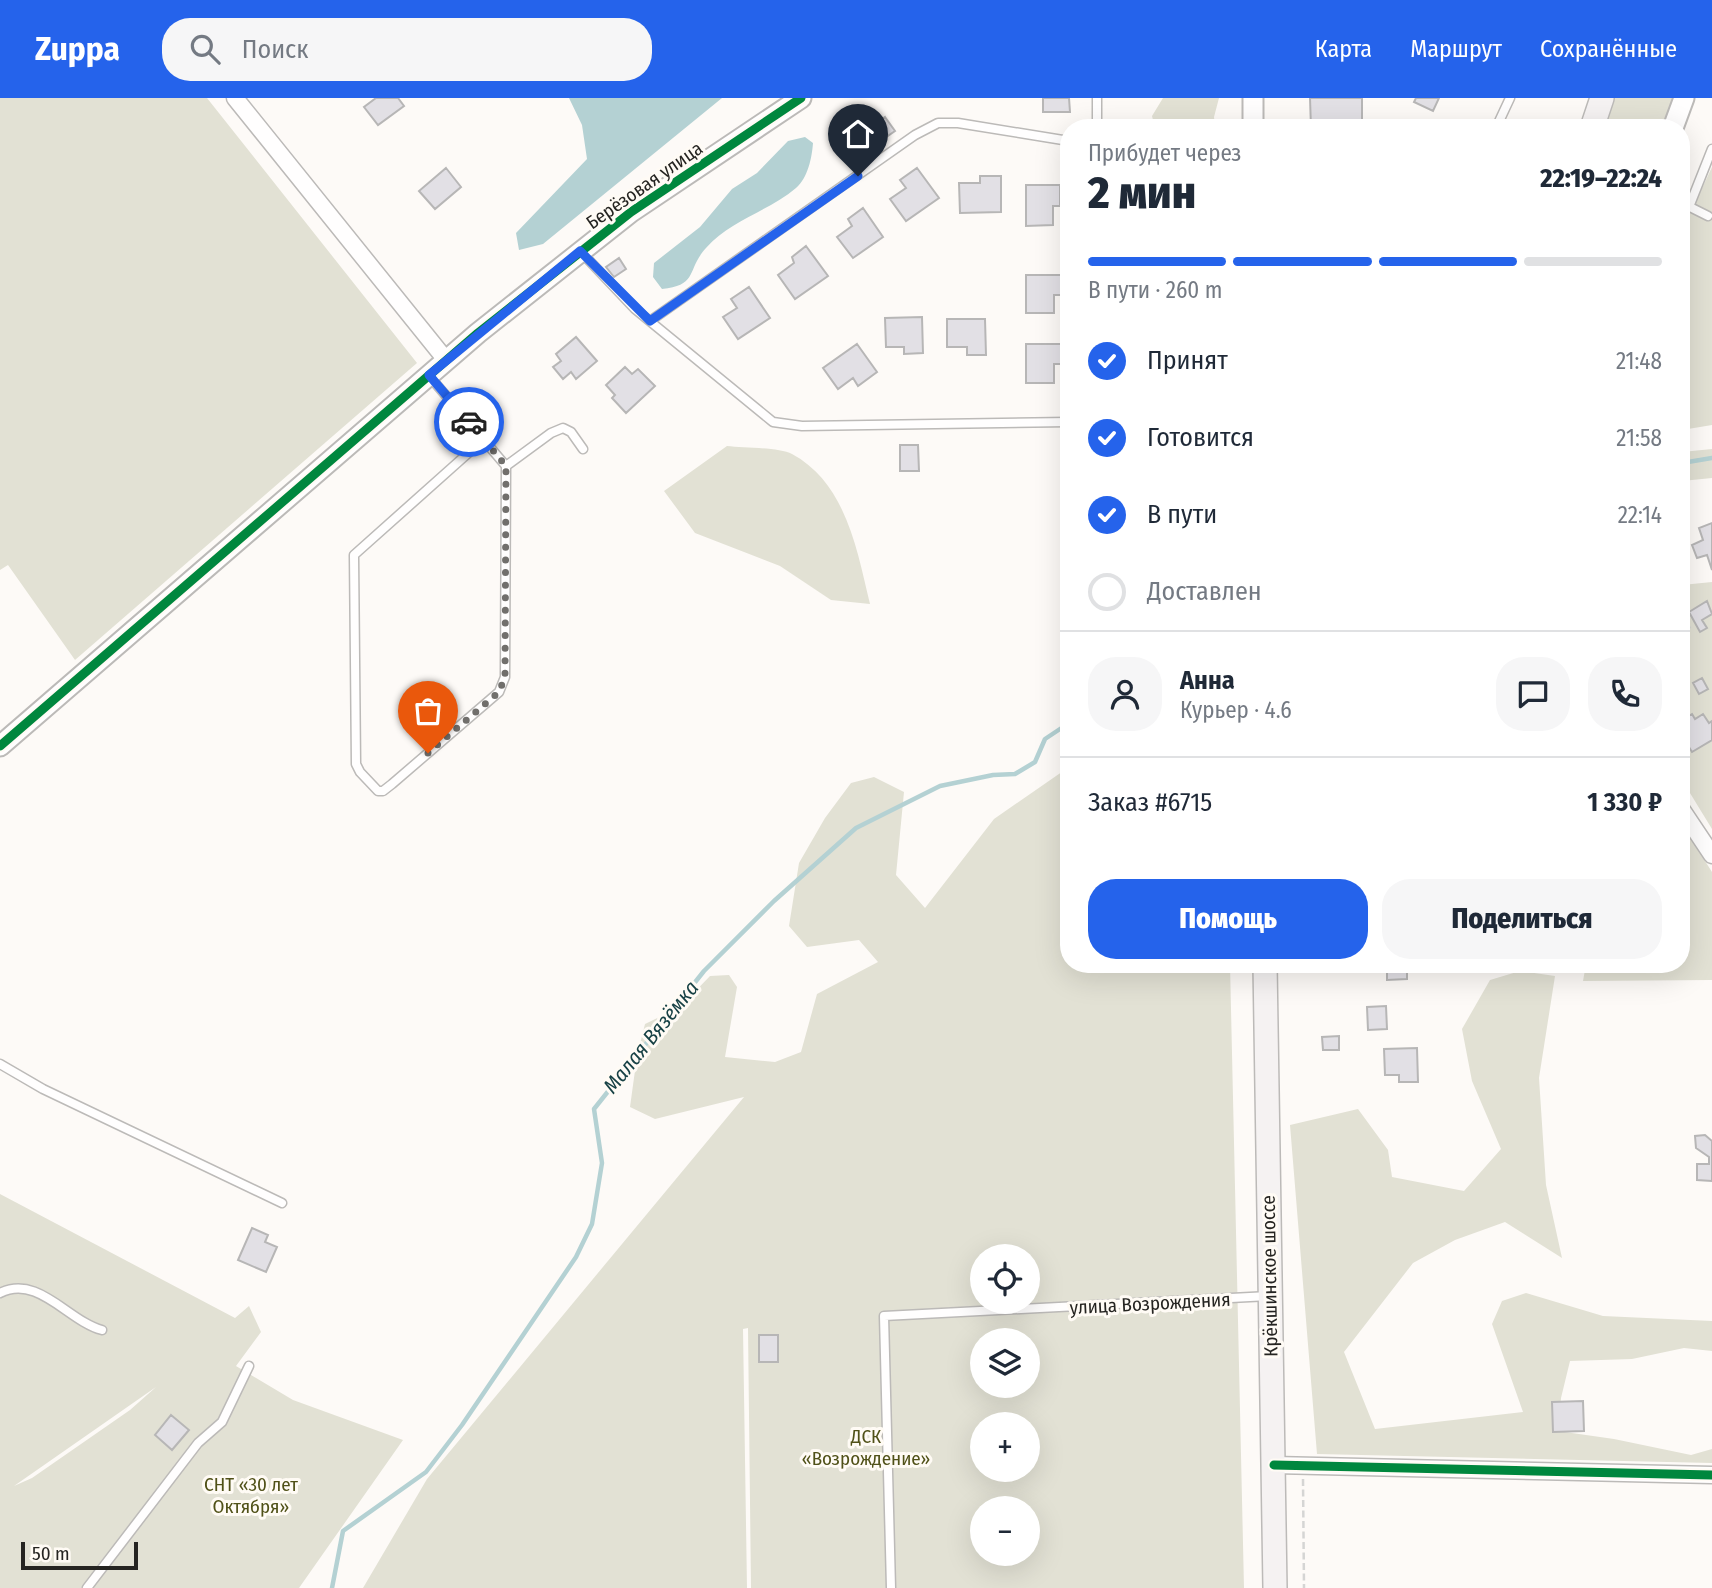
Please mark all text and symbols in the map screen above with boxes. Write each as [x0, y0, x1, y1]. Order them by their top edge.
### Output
search box [162, 18, 652, 81]
text: Zuppa [35, 29, 120, 69]
icon: search [186, 30, 224, 68]
text: Поиск [242, 34, 308, 65]
text: Карта [1315, 35, 1372, 63]
text: Маршрут [1410, 35, 1502, 63]
text: Сохранённые [1540, 35, 1677, 63]
pin [828, 104, 888, 176]
icon: home [839, 115, 877, 153]
street label: Берёзовая улица [582, 137, 707, 234]
text: Прибудет через [1088, 139, 1241, 167]
text: 22:19–22:24 [1540, 163, 1662, 194]
text: 2 мин [1088, 165, 1196, 220]
text: В пути · 260 m [1088, 276, 1222, 304]
icon: check [1088, 342, 1126, 380]
text: Принят [1147, 345, 1228, 376]
text: 21:48 [1616, 347, 1662, 375]
courier [434, 387, 504, 457]
icon: car [450, 403, 488, 441]
icon: check [1088, 419, 1126, 457]
text: Готовится [1147, 422, 1254, 453]
text: 21:58 [1616, 424, 1662, 452]
icon: check [1088, 496, 1126, 534]
text: В пути [1147, 499, 1217, 530]
text: 22:14 [1618, 501, 1662, 529]
text: Доставлен [1147, 576, 1262, 607]
button: person [1088, 657, 1162, 731]
button: chat [1496, 657, 1570, 731]
button: phone [1588, 657, 1662, 731]
text: Анна [1180, 665, 1235, 696]
pin [398, 681, 458, 753]
icon: bag [409, 692, 447, 730]
text: Курьер · 4.6 [1180, 696, 1292, 724]
text: Заказ #6715 [1088, 787, 1212, 818]
text: 1 330 ₽ [1587, 787, 1662, 818]
button: Помощь [1088, 879, 1368, 959]
button: Поделиться [1382, 879, 1662, 959]
water label: Малая Вязёмка [598, 975, 704, 1099]
street label: Крёкшинское шоссе [1257, 1195, 1282, 1357]
map controls [970, 1244, 1040, 1566]
button: locate [970, 1244, 1040, 1314]
street label: улица Возрождения [1069, 1288, 1231, 1319]
button: layers [970, 1328, 1040, 1398]
button: + [970, 1412, 1040, 1482]
park label: ДСК «Возрождение» [801, 1425, 931, 1470]
park label: СНТ «30 лет Октября» [204, 1473, 298, 1518]
button: − [970, 1496, 1040, 1566]
scale bar [21, 1539, 138, 1571]
text: 50 m [32, 1542, 70, 1565]

